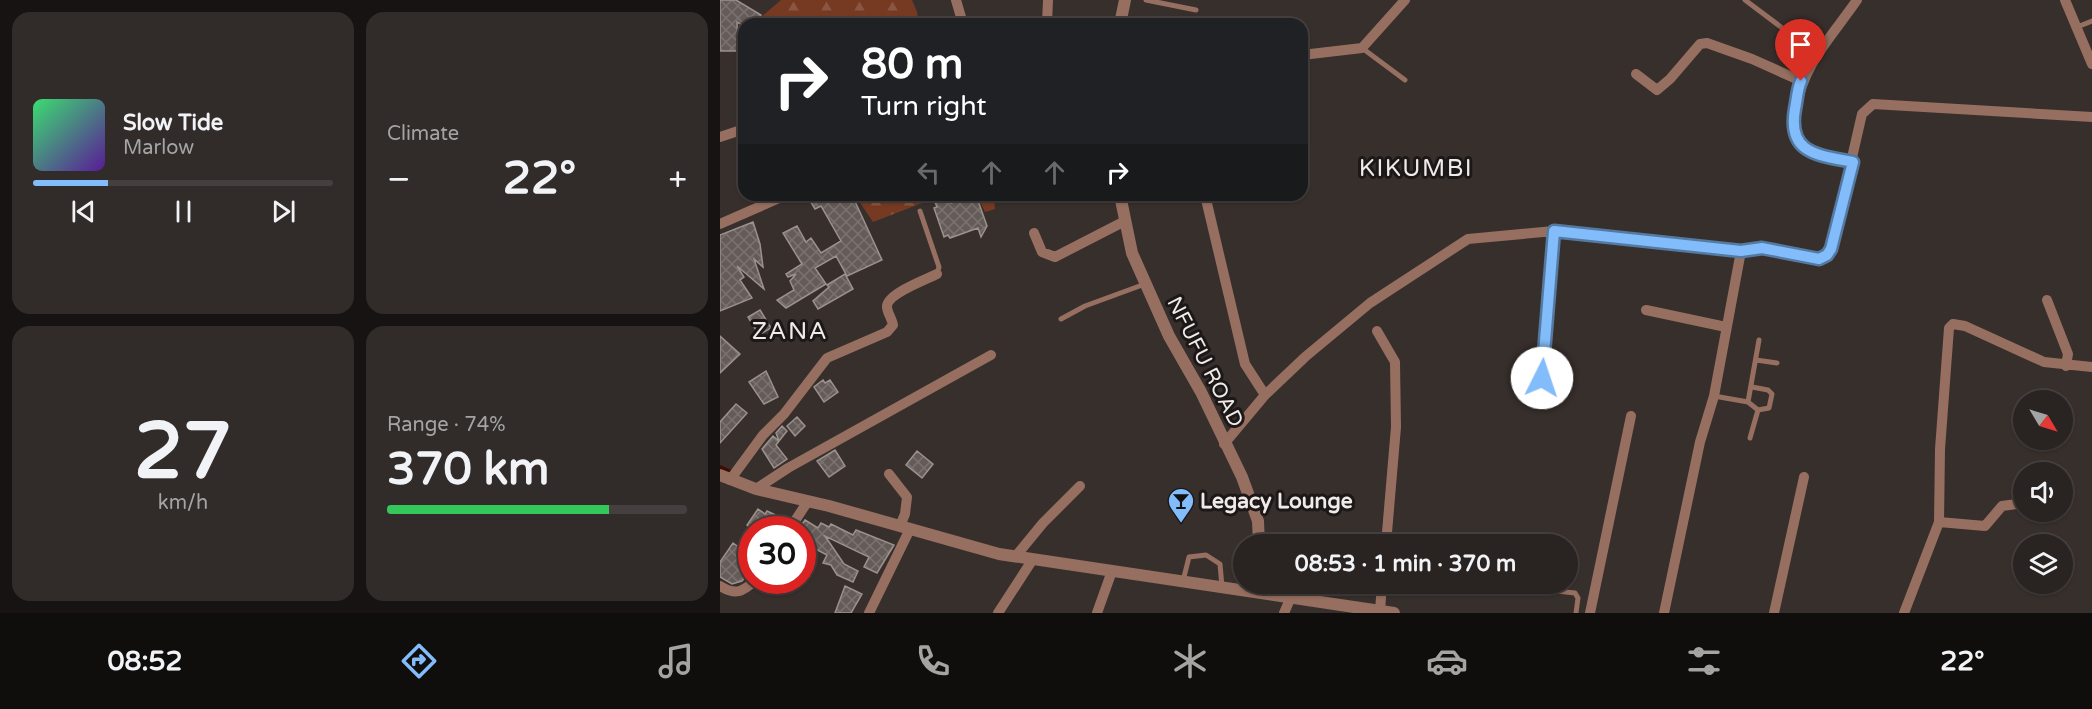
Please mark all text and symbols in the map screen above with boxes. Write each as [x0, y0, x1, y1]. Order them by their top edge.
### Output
pin [1775, 19, 1826, 81]
icon: arrive [1784, 28, 1817, 61]
text: 80 m [861, 39, 963, 90]
icon: right [762, 42, 840, 120]
text: Turn right [861, 90, 987, 123]
text: Slow Tide [123, 110, 223, 136]
text: Climate [387, 122, 459, 146]
text: Marlow [123, 136, 194, 160]
text: 22° [503, 152, 576, 206]
district label: KIKUMBI [1359, 154, 1473, 183]
icon: left [912, 156, 945, 189]
icon: ahead [975, 156, 1008, 189]
icon: ahead [1038, 156, 1071, 189]
icon: right [1101, 156, 1134, 189]
text: − [387, 160, 411, 199]
text: + [668, 160, 687, 199]
icon: previous [67, 195, 100, 228]
icon: pause [167, 195, 200, 228]
icon: next [267, 195, 300, 228]
street label: NFUFU ROAD [1161, 293, 1249, 431]
district label: ZANA [752, 317, 828, 346]
position arrow [1510, 346, 1574, 410]
north arrow [2013, 390, 2073, 450]
map controls [2013, 390, 2073, 594]
text: 27 [134, 405, 232, 499]
text: Range · 74% [387, 413, 506, 437]
text: 370 km [387, 443, 549, 497]
button: sound [2013, 462, 2073, 522]
bar icon: Legacy Lounge [1166, 486, 1196, 524]
place label: Legacy Lounge [1200, 489, 1353, 514]
text: km/h [158, 491, 208, 515]
speed limit sign: 30 [738, 516, 816, 594]
button: layers [2013, 534, 2073, 594]
text: 08:53 · 1 min · 370 m [1295, 551, 1516, 577]
icon: directions [398, 640, 440, 682]
icon: music [655, 640, 697, 682]
icon: phone [912, 640, 954, 682]
icon: climate [1169, 640, 1211, 682]
icon: car [1426, 640, 1468, 682]
icon: filters [1683, 640, 1725, 682]
text: 08:52 [108, 645, 182, 678]
text: 22° [1940, 645, 1984, 678]

